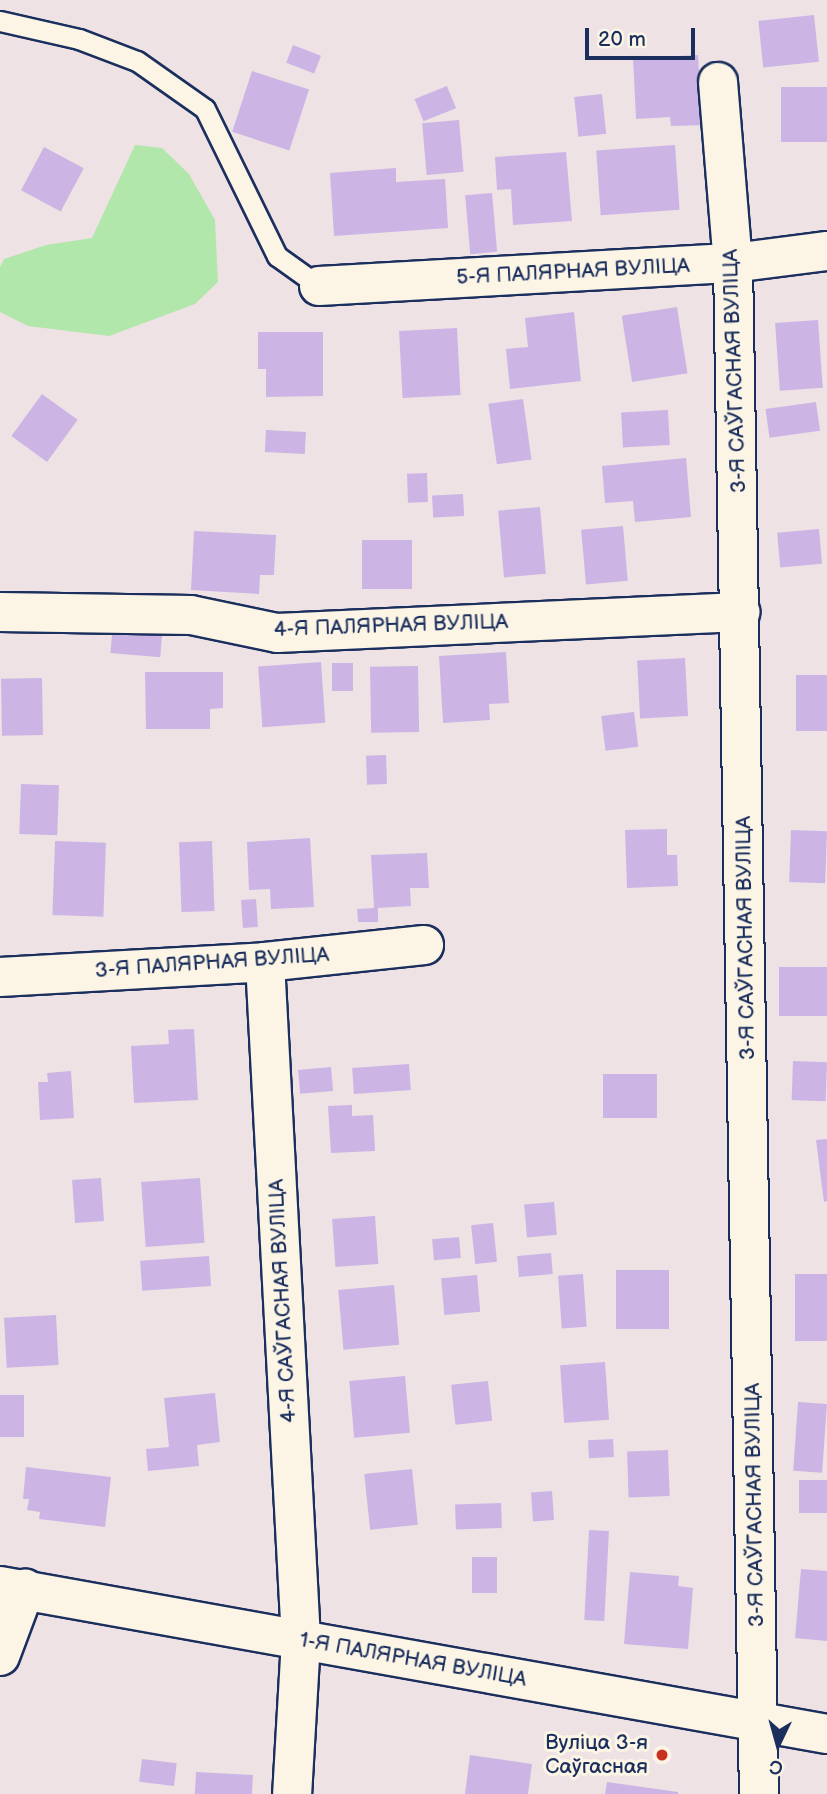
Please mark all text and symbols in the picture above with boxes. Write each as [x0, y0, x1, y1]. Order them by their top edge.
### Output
scale bar [589, 14, 699, 58]
text: 20 m [598, 27, 646, 52]
street label: 3-Я САЎГАСНАЯ ВУЛІЦА [718, 249, 752, 493]
street label: 5-Я ПАЛЯРНАЯ ВУЛІЦА [456, 253, 690, 291]
street label: 4-Я ПАЛЯРНАЯ ВУЛІЦА [273, 609, 509, 643]
street label: 3-Я САЎГАСНАЯ ВУЛІЦА [731, 816, 761, 1060]
street label: 3-Я ПАЛЯРНАЯ ВУЛІЦА [94, 942, 330, 984]
street label: 4-Я САЎГАСНАЯ ВУЛІЦА [264, 1178, 302, 1424]
street label: 3-Я САЎГАСНАЯ ВУЛІЦА [740, 1383, 770, 1627]
street label: 1-Я ПАЛЯРНАЯ ВУЛІЦА [298, 1628, 528, 1692]
north arrow [743, 1710, 813, 1780]
place label: Вуліца 3-я Саўгасная [545, 1730, 648, 1780]
marker: Вуліца 3-я Саўгасная [654, 1747, 670, 1763]
text: С [769, 1754, 784, 1778]

